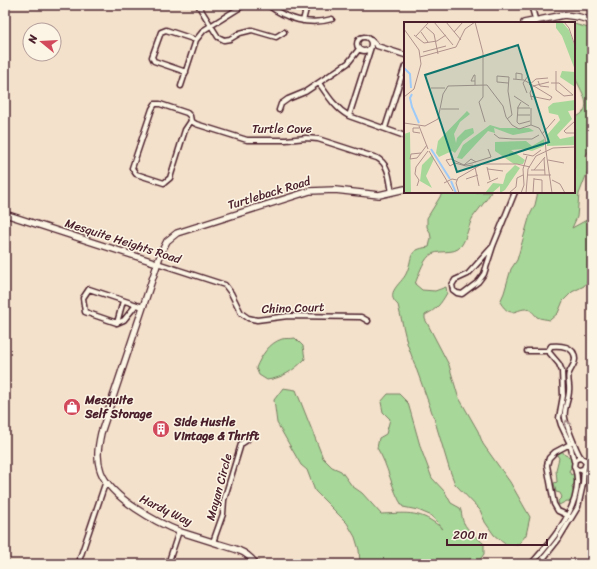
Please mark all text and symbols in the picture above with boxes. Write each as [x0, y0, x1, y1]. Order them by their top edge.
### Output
north arrow [22, 22, 62, 62]
inset map [404, 22, 575, 193]
text: N [22, 32, 43, 47]
street label: Turtle Cove [252, 118, 312, 140]
street label: Turtleback Road [225, 169, 315, 216]
street label: Mesquite Heights Road [62, 212, 184, 270]
street label: Chino Court [261, 296, 325, 320]
place label: Mesquite Self Storage [84, 389, 153, 425]
shop icon: Mesquite Self Storage [62, 397, 82, 417]
place label: Side Hustle Vintage & Thrift [173, 411, 260, 447]
building icon: Side Hustle Vintage & Thrift [151, 419, 171, 439]
one-way arrow [563, 420, 572, 427]
street label: Mayan Circle [199, 451, 239, 523]
street label: Hardy Way [136, 488, 197, 533]
scale bar [447, 521, 547, 547]
text: 200 m [453, 524, 487, 546]

